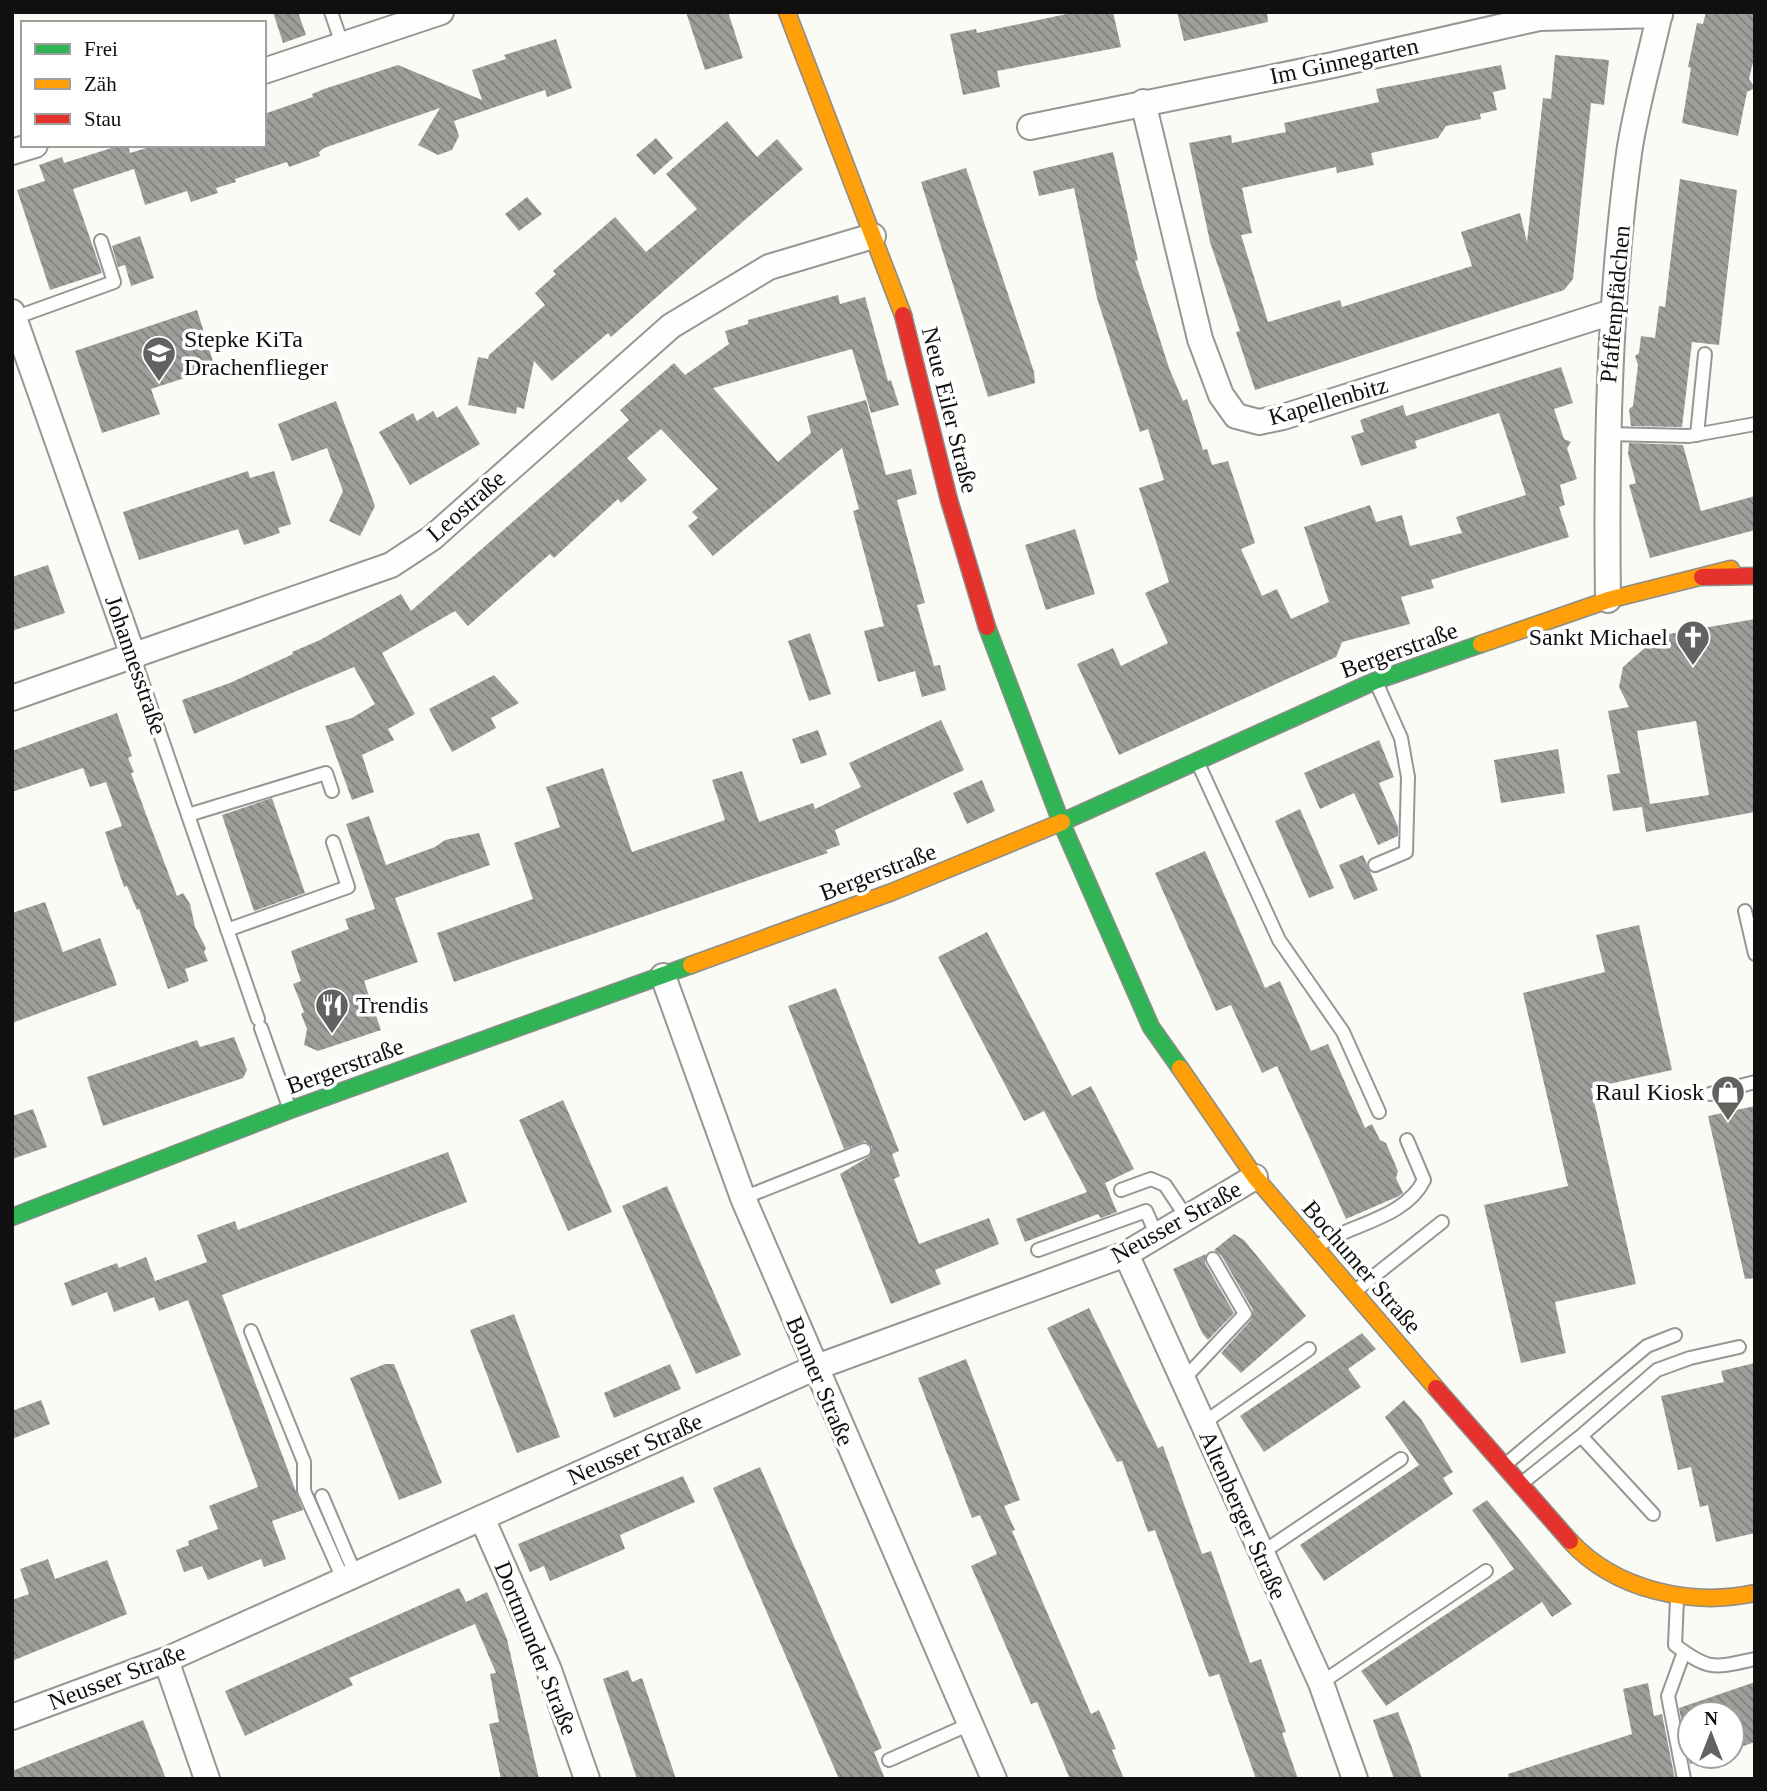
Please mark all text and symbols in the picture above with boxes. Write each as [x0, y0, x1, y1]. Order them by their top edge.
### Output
legend [21, 21, 266, 147]
street label: Im Ginnegarten [1267, 33, 1421, 89]
text: Frei [84, 37, 118, 61]
text: Zäh [84, 72, 117, 96]
text: Stau [84, 107, 122, 131]
street label: Pfaffenpfädchen [1595, 224, 1635, 384]
street label: Neue Eiler Straße [917, 324, 983, 496]
place label: Stepke KiTa Drachenflieger [184, 326, 328, 380]
school or university icon: Stepke KiTa Drachenflieger [140, 334, 178, 383]
street label: Kapellenbitz [1265, 372, 1391, 430]
street label: Leostraße [422, 465, 510, 547]
street label: Johannesstraße [100, 592, 172, 738]
street label: Bergerstraße [1337, 617, 1461, 683]
church icon: Sankt Michael [1674, 618, 1712, 667]
place label: Sankt Michael [1529, 624, 1668, 650]
street label: Bergerstraße [816, 838, 940, 906]
restaurant icon: Trendis [313, 986, 351, 1035]
place label: Trendis [356, 992, 428, 1018]
street label: Bergerstraße [283, 1033, 407, 1099]
shop icon: Raul Kiosk [1709, 1073, 1747, 1122]
place label: Raul Kiosk [1595, 1079, 1704, 1105]
street label: Neusser Straße [1106, 1176, 1246, 1268]
street label: Bochumer Straße [1297, 1195, 1427, 1339]
street label: Bonner Straße [781, 1312, 859, 1450]
street label: Neusser Straße [564, 1408, 706, 1490]
street label: Altenberger Straße [1194, 1427, 1292, 1603]
street label: Dortmunder Straße [489, 1558, 583, 1738]
street label: Neusser Straße [45, 1639, 189, 1715]
north arrow [1676, 1700, 1746, 1770]
text: N [1704, 1708, 1718, 1729]

